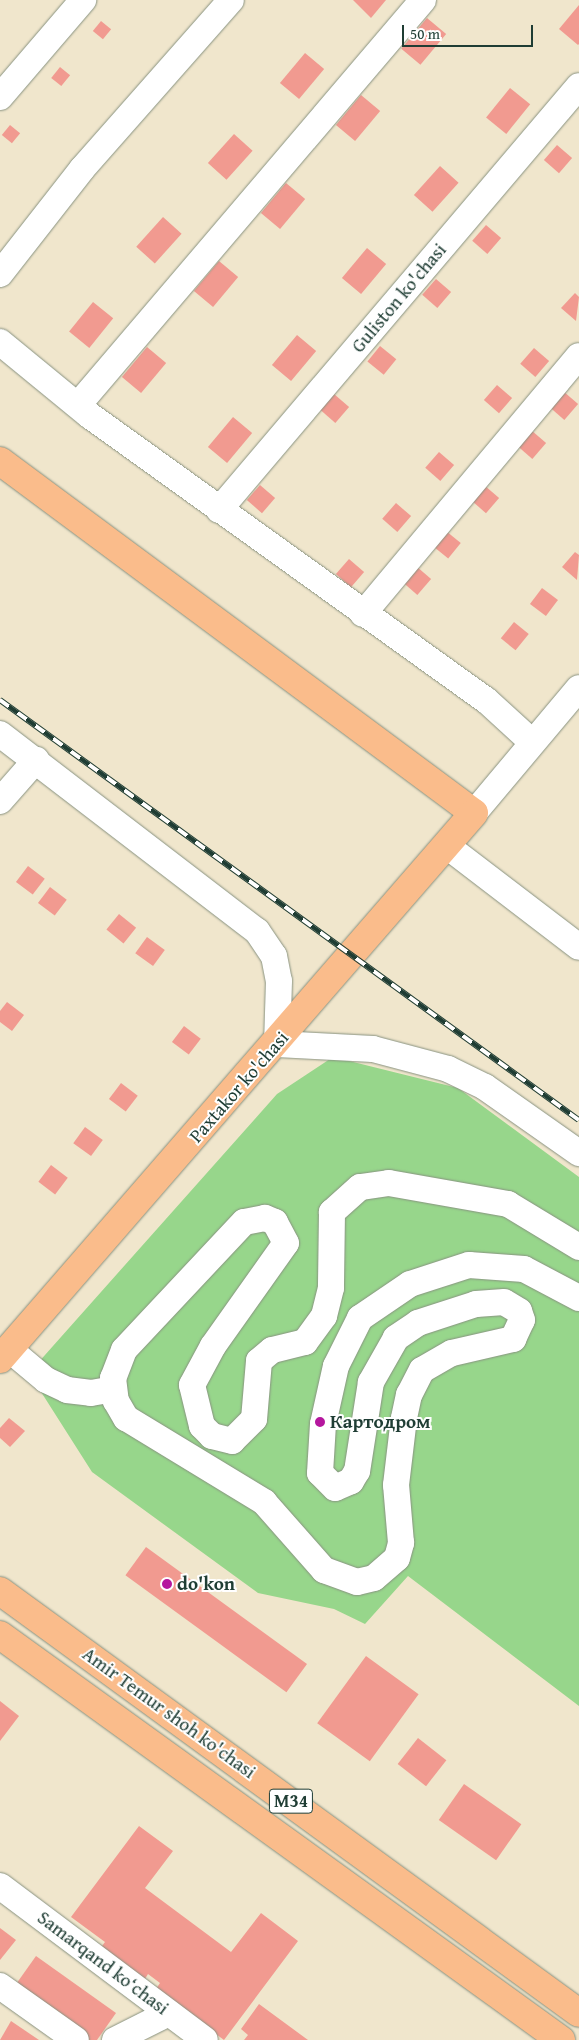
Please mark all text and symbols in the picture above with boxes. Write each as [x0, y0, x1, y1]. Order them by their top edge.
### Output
scale bar [404, 15, 535, 47]
text: 50 m [410, 23, 440, 44]
street label: Guliston ko'chasi [347, 239, 451, 357]
street label: Paxtakor ko'chasi [184, 1027, 294, 1147]
place label: Картодром [330, 1411, 430, 1433]
marker: Картодром [314, 1416, 326, 1428]
place label: do'kon [177, 1573, 235, 1595]
marker: do'kon [161, 1578, 173, 1590]
street label: Amir Temur shoh ko'chasi [78, 1643, 260, 1783]
road number: M34 [268, 1785, 314, 1816]
street label: Samarqand ko‘chasi [33, 1906, 173, 2020]

